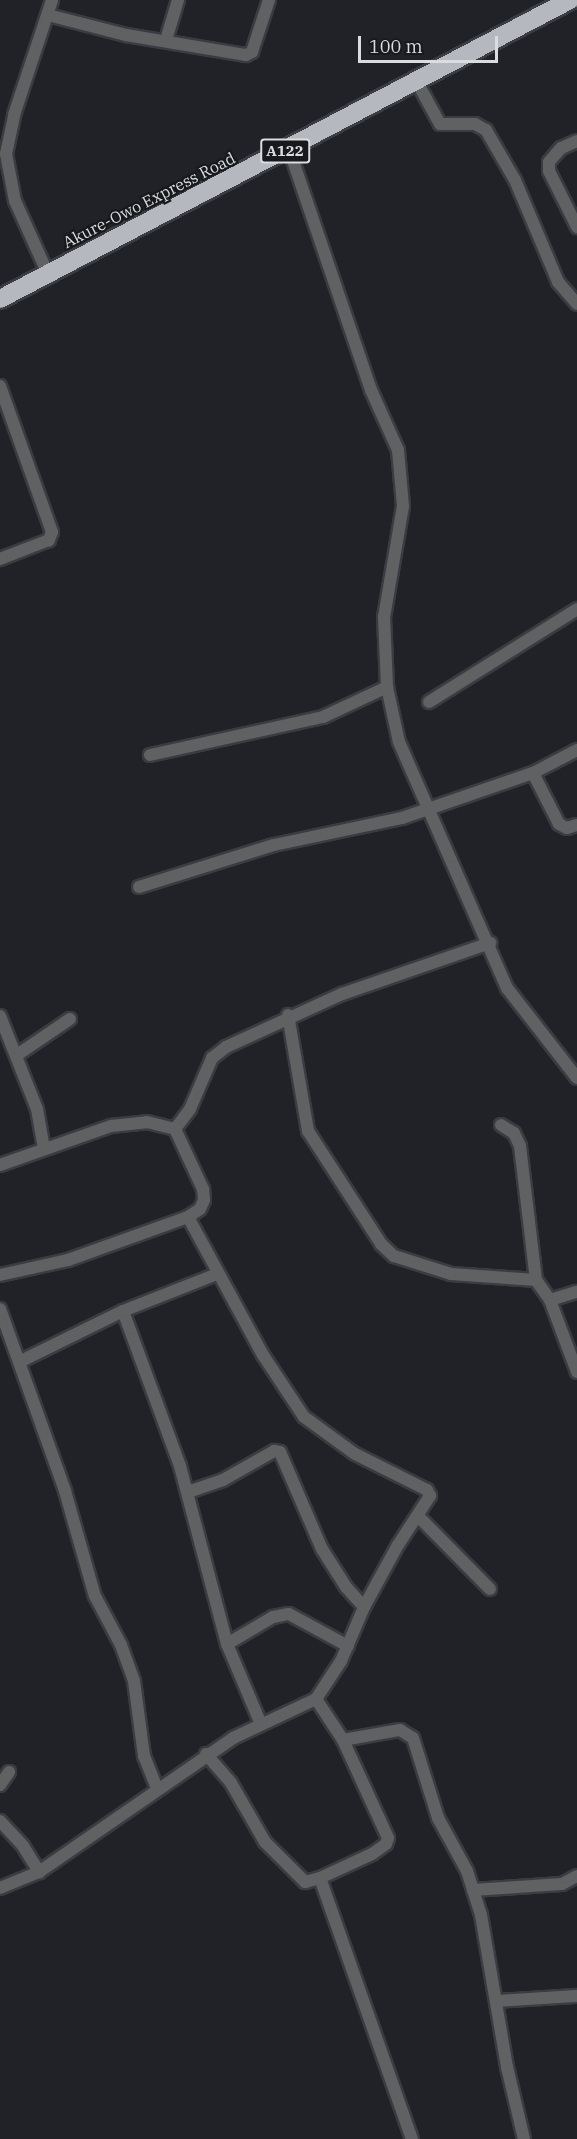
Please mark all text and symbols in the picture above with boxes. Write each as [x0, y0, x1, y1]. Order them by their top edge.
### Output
scale bar [361, 24, 500, 62]
text: 100 m [369, 35, 423, 58]
road number: A122 [260, 139, 310, 163]
street label: Akure-Owo Express Road [60, 148, 238, 252]

